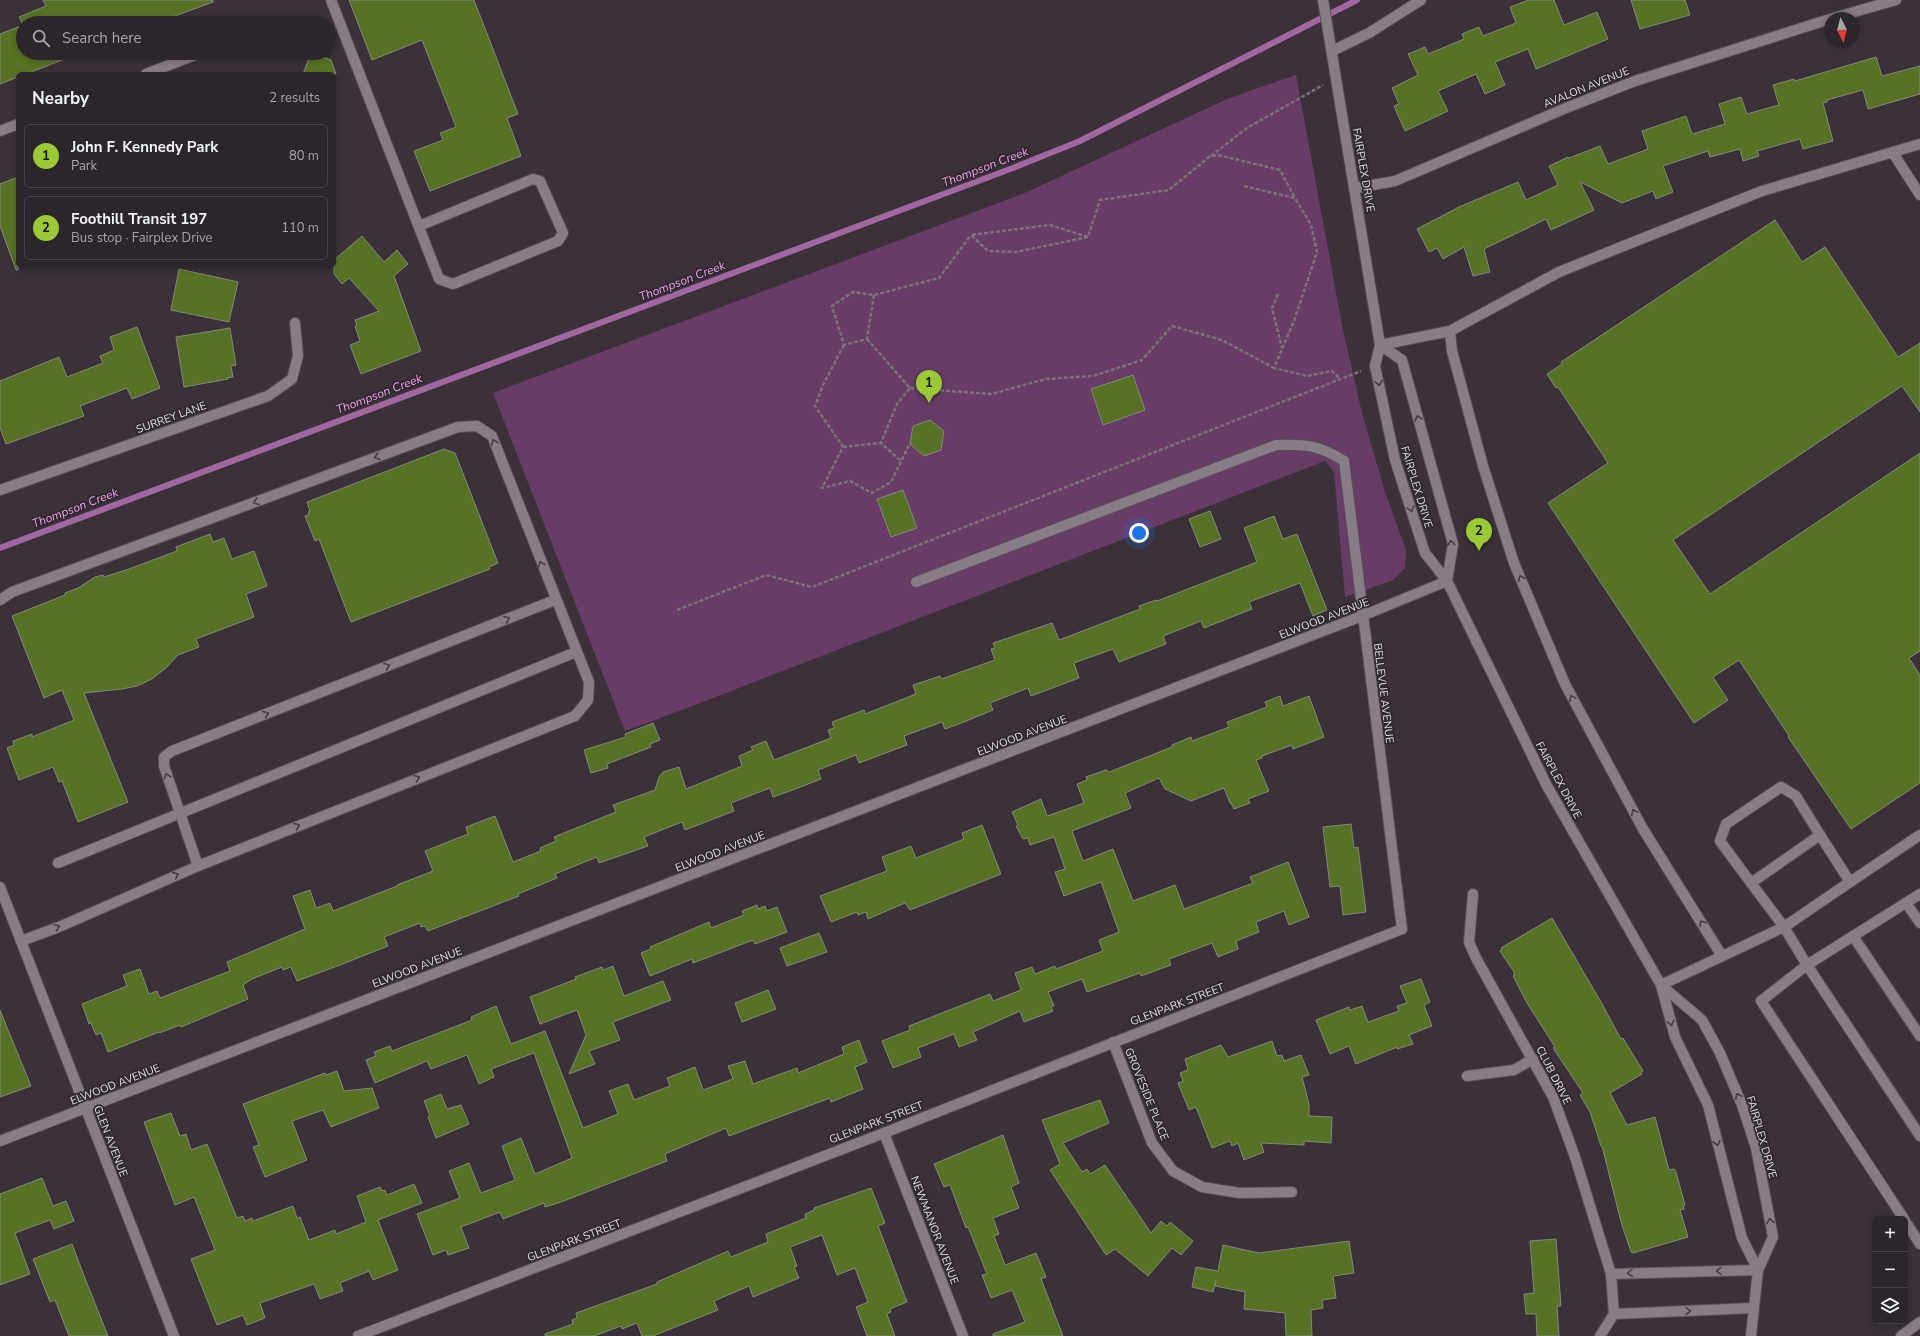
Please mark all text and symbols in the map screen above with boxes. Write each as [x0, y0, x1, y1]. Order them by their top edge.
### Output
north arrow [1824, 12, 1860, 48]
search box [16, 16, 336, 60]
icon: search [30, 27, 52, 49]
text: Search here [62, 28, 142, 48]
street label: AVALON AVENUE [1541, 63, 1631, 112]
text: Nearby [32, 87, 89, 110]
text: 2 results [269, 89, 320, 107]
street label: FAIRPLEX DRIVE [1349, 127, 1378, 213]
text: John F. Kennedy Park [71, 137, 218, 157]
water label: Thompson Creek [939, 143, 1031, 191]
text: 1 [42, 147, 50, 165]
text: 80 m [289, 147, 319, 165]
text: Park [71, 157, 97, 175]
text: Foothill Transit 197 [71, 209, 207, 229]
text: 2 [42, 219, 50, 237]
text: 110 m [281, 219, 319, 237]
text: Bus stop · Fairplex Drive [71, 229, 212, 247]
water label: Thompson Creek [636, 257, 728, 305]
water label: Thompson Creek [333, 370, 425, 418]
pin: 1 [916, 370, 942, 403]
one-way arrow [1374, 380, 1382, 386]
street label: SURREY LANE [134, 398, 208, 437]
one-way arrow [1414, 414, 1422, 421]
one-way arrow [491, 439, 499, 446]
street label: FAIRPLEX DRIVE [1397, 444, 1436, 530]
one-way arrow [374, 452, 381, 460]
water label: Thompson Creek [29, 484, 121, 532]
one-way arrow [252, 498, 259, 506]
one-way arrow [1406, 505, 1415, 512]
pin: 2 [1466, 518, 1492, 551]
your location [1129, 523, 1149, 543]
one-way arrow [1447, 540, 1456, 546]
one-way arrow [538, 560, 546, 567]
one-way arrow [1518, 575, 1526, 583]
street label: ELWOOD AVENUE [1277, 594, 1371, 643]
one-way arrow [504, 615, 511, 623]
street label: BELLEVUE AVENUE [1370, 642, 1397, 744]
one-way arrow [383, 663, 390, 671]
one-way arrow [1570, 694, 1577, 702]
one-way arrow [262, 711, 269, 719]
street label: ELWOOD AVENUE [975, 711, 1069, 760]
street label: FAIRPLEX DRIVE [1532, 739, 1585, 821]
one-way arrow [163, 773, 172, 780]
one-way arrow [414, 775, 421, 783]
one-way arrow [1631, 809, 1639, 816]
one-way arrow [293, 823, 300, 831]
street label: ELWOOD AVENUE [673, 827, 767, 876]
one-way arrow [172, 872, 180, 880]
one-way arrow [1699, 920, 1706, 927]
one-way arrow [54, 924, 61, 932]
street label: ELWOOD AVENUE [370, 943, 464, 992]
street label: GLENPARK STREET [1128, 979, 1227, 1029]
one-way arrow [1666, 1019, 1675, 1026]
street label: CLUB DRIVE [1532, 1043, 1575, 1107]
street label: GROVESIDE PLACE [1121, 1046, 1172, 1143]
street label: ELWOOD AVENUE [68, 1060, 162, 1109]
one-way arrow [1735, 1092, 1743, 1100]
street label: FAIRPLEX DRIVE [1743, 1094, 1780, 1180]
street label: GLENPARK STREET [827, 1097, 926, 1147]
street label: GLEN AVENUE [90, 1103, 131, 1179]
one-way arrow [1713, 1140, 1721, 1147]
street label: NEWMANOR AVENUE [907, 1174, 962, 1286]
street label: GLENPARK STREET [525, 1215, 624, 1265]
map controls [1872, 1216, 1908, 1324]
button: + [1872, 1216, 1908, 1252]
one-way arrow [1767, 1218, 1775, 1224]
button: − [1872, 1252, 1908, 1288]
one-way arrow [1716, 1267, 1722, 1275]
one-way arrow [1627, 1269, 1633, 1277]
button: layers [1872, 1288, 1908, 1324]
one-way arrow [1685, 1307, 1691, 1315]

